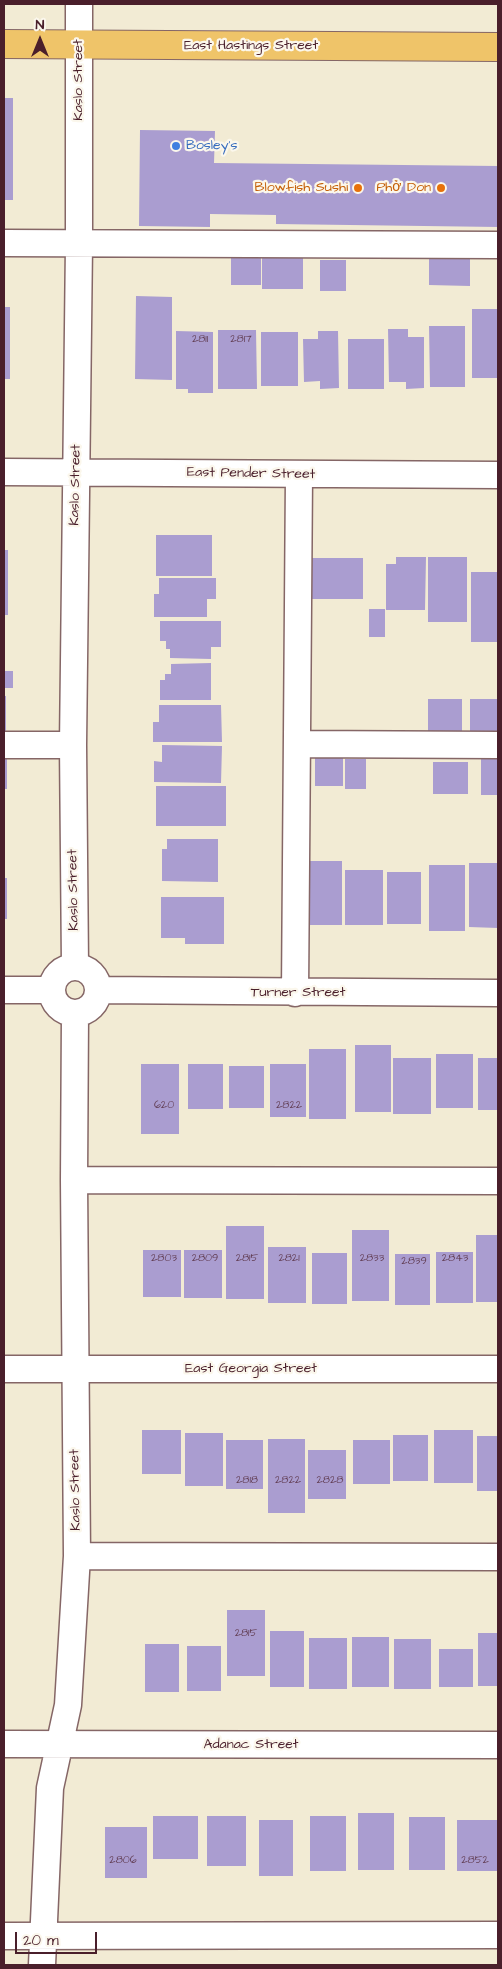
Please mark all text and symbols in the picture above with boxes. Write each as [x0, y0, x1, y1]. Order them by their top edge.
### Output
north arrow [15, 15, 65, 65]
text: N [36, 15, 44, 35]
street label: East Hastings Street [184, 38, 318, 54]
street label: Kaslo Street [71, 39, 87, 121]
place label: Bosley's [186, 138, 238, 154]
marker: Bosley's [170, 140, 182, 152]
place label: Blowfish Sushi [254, 180, 348, 196]
place label: Phở Don [376, 180, 431, 196]
marker: Blowfish Sushi [352, 182, 364, 194]
marker: Phở Don [435, 182, 447, 194]
house number: 2811 [192, 333, 208, 347]
house number: 2817 [230, 333, 252, 347]
street label: Kaslo Street [67, 444, 85, 526]
street label: East Pender Street [187, 464, 315, 484]
street label: Kaslo Street [65, 849, 83, 931]
street label: Turner Street [251, 985, 345, 1001]
house number: 620 [154, 1099, 174, 1113]
house number: 2822 [276, 1099, 302, 1113]
house number: 2803 [151, 1252, 177, 1266]
house number: 2809 [192, 1252, 218, 1266]
house number: 2815 [236, 1252, 258, 1266]
house number: 2821 [278, 1252, 300, 1266]
house number: 2833 [360, 1252, 384, 1266]
house number: 2843 [442, 1252, 468, 1266]
house number: 2839 [401, 1255, 427, 1269]
street label: East Georgia Street [185, 1361, 317, 1377]
street label: Kaslo Street [67, 1449, 85, 1531]
house number: 2818 [236, 1474, 258, 1488]
house number: 2822 [275, 1474, 301, 1488]
house number: 2828 [317, 1474, 343, 1488]
house number: 2815 [235, 1627, 257, 1641]
street label: Adanac Street [203, 1737, 299, 1753]
house number: 2806 [109, 1854, 137, 1868]
house number: 2852 [461, 1854, 489, 1868]
scale bar [18, 1922, 100, 1954]
text: 20 m [23, 1930, 59, 1951]

